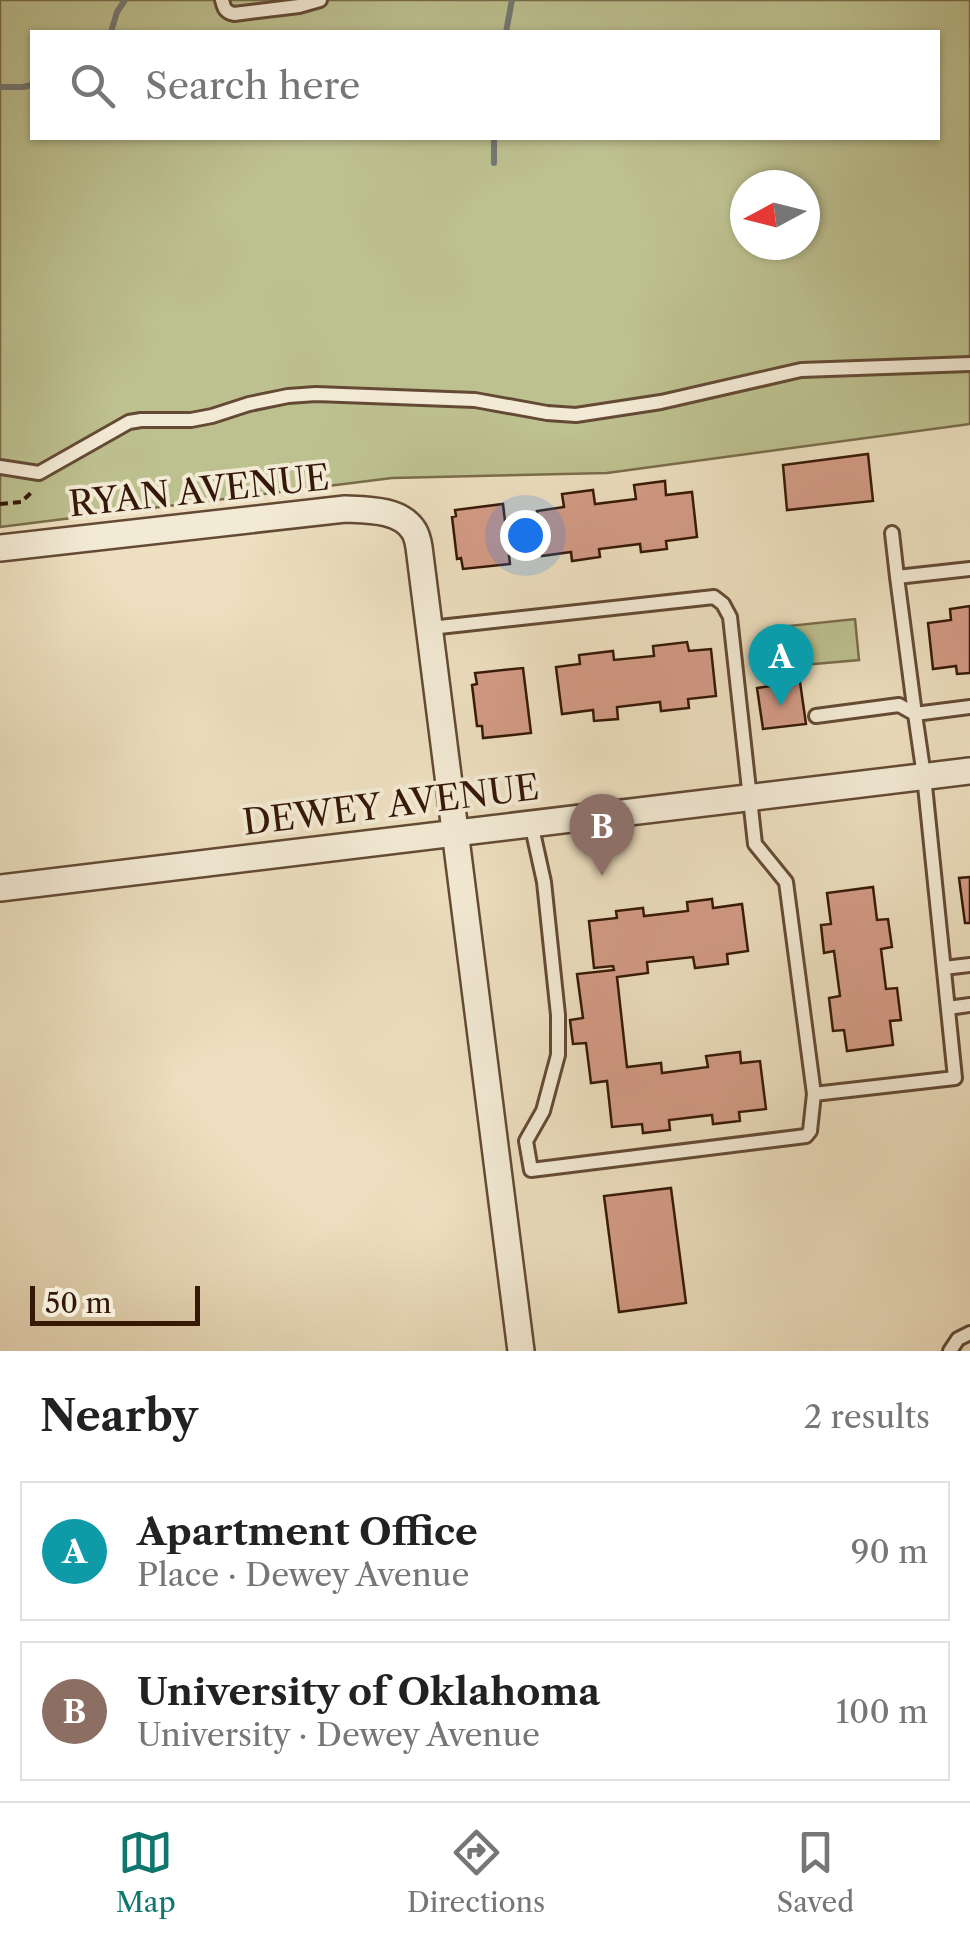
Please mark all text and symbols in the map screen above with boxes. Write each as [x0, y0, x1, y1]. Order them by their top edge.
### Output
search box [30, 30, 940, 140]
icon: search [65, 58, 120, 113]
text: Search here [145, 62, 360, 109]
north arrow [730, 170, 820, 260]
street label: RYAN AVENUE [67, 455, 331, 526]
your location [500, 510, 551, 561]
pin: A [748, 624, 814, 706]
street label: DEWEY AVENUE [240, 765, 542, 844]
pin: B [570, 794, 634, 876]
scale bar [30, 1281, 200, 1326]
text: 50 m [45, 1286, 112, 1320]
text: Nearby [40, 1390, 198, 1442]
text: 2 results [804, 1397, 930, 1436]
text: Apartment Office [137, 1508, 478, 1555]
text: A [62, 1532, 87, 1571]
text: 90 m [851, 1532, 928, 1571]
text: Place · Dewey Avenue [137, 1555, 469, 1594]
text: University of Oklahoma [137, 1668, 600, 1715]
text: B [63, 1692, 86, 1731]
text: 100 m [836, 1692, 928, 1731]
text: University · Dewey Avenue [137, 1715, 540, 1754]
tab: Map [116, 1825, 176, 1919]
tab: Directions [407, 1825, 545, 1919]
tab: Saved [777, 1825, 854, 1919]

